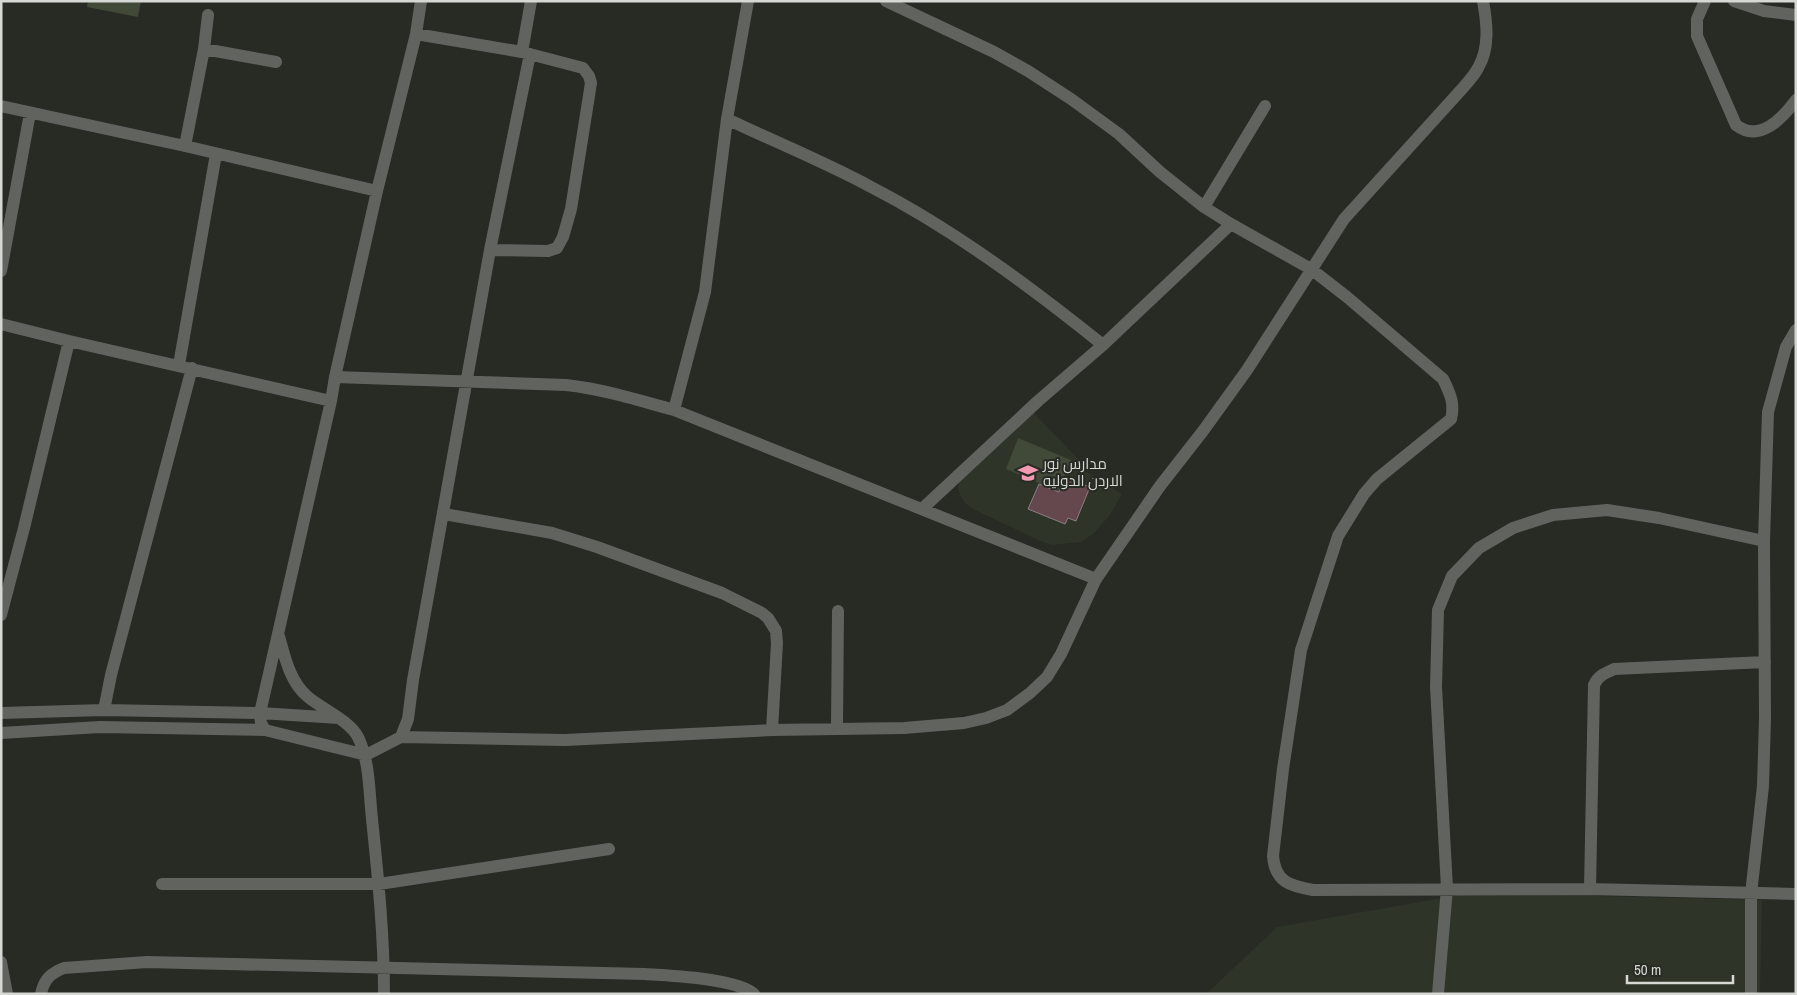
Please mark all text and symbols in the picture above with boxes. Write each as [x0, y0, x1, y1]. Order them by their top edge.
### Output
place label: مدارس نور الاردن الدوليه [1042, 453, 1123, 491]
school or university icon: مدارس نور الاردن الدوليه [1017, 462, 1039, 484]
scale bar [1627, 952, 1733, 984]
text: 50 m [1634, 959, 1661, 980]

